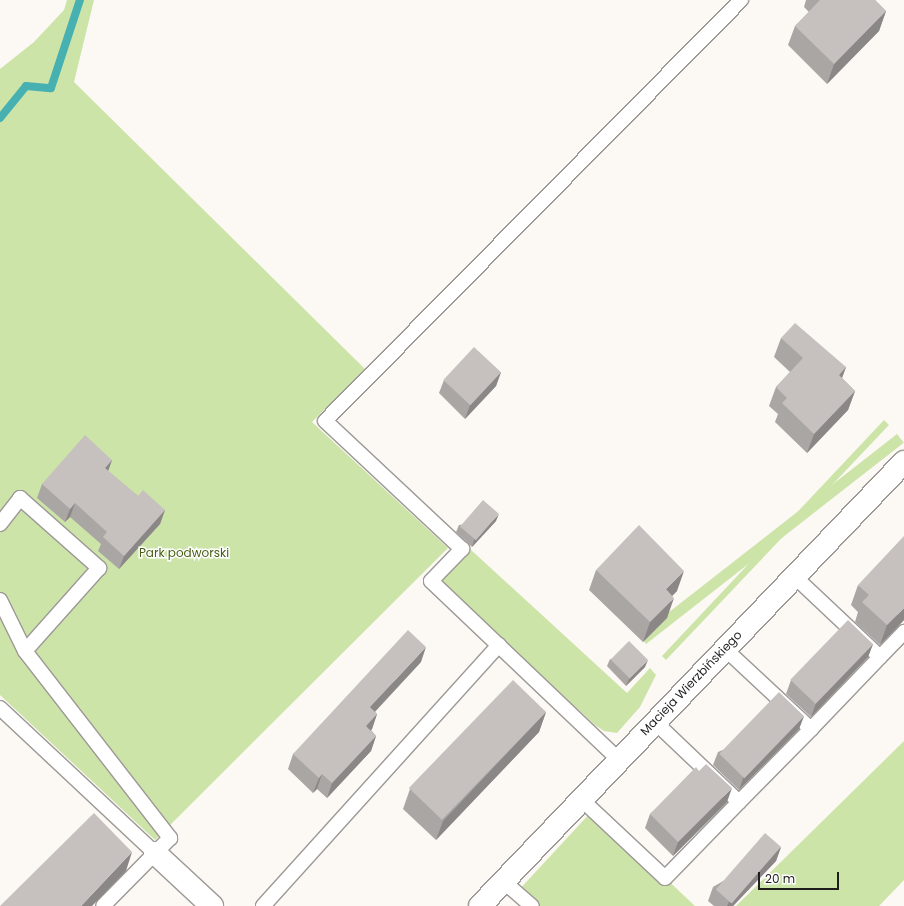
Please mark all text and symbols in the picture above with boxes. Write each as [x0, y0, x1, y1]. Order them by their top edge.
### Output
park label: Park podworski [139, 546, 229, 560]
street label: Macieja Wierzbińskiego [637, 628, 745, 738]
scale bar [760, 864, 841, 890]
text: 20 m [765, 870, 795, 887]

